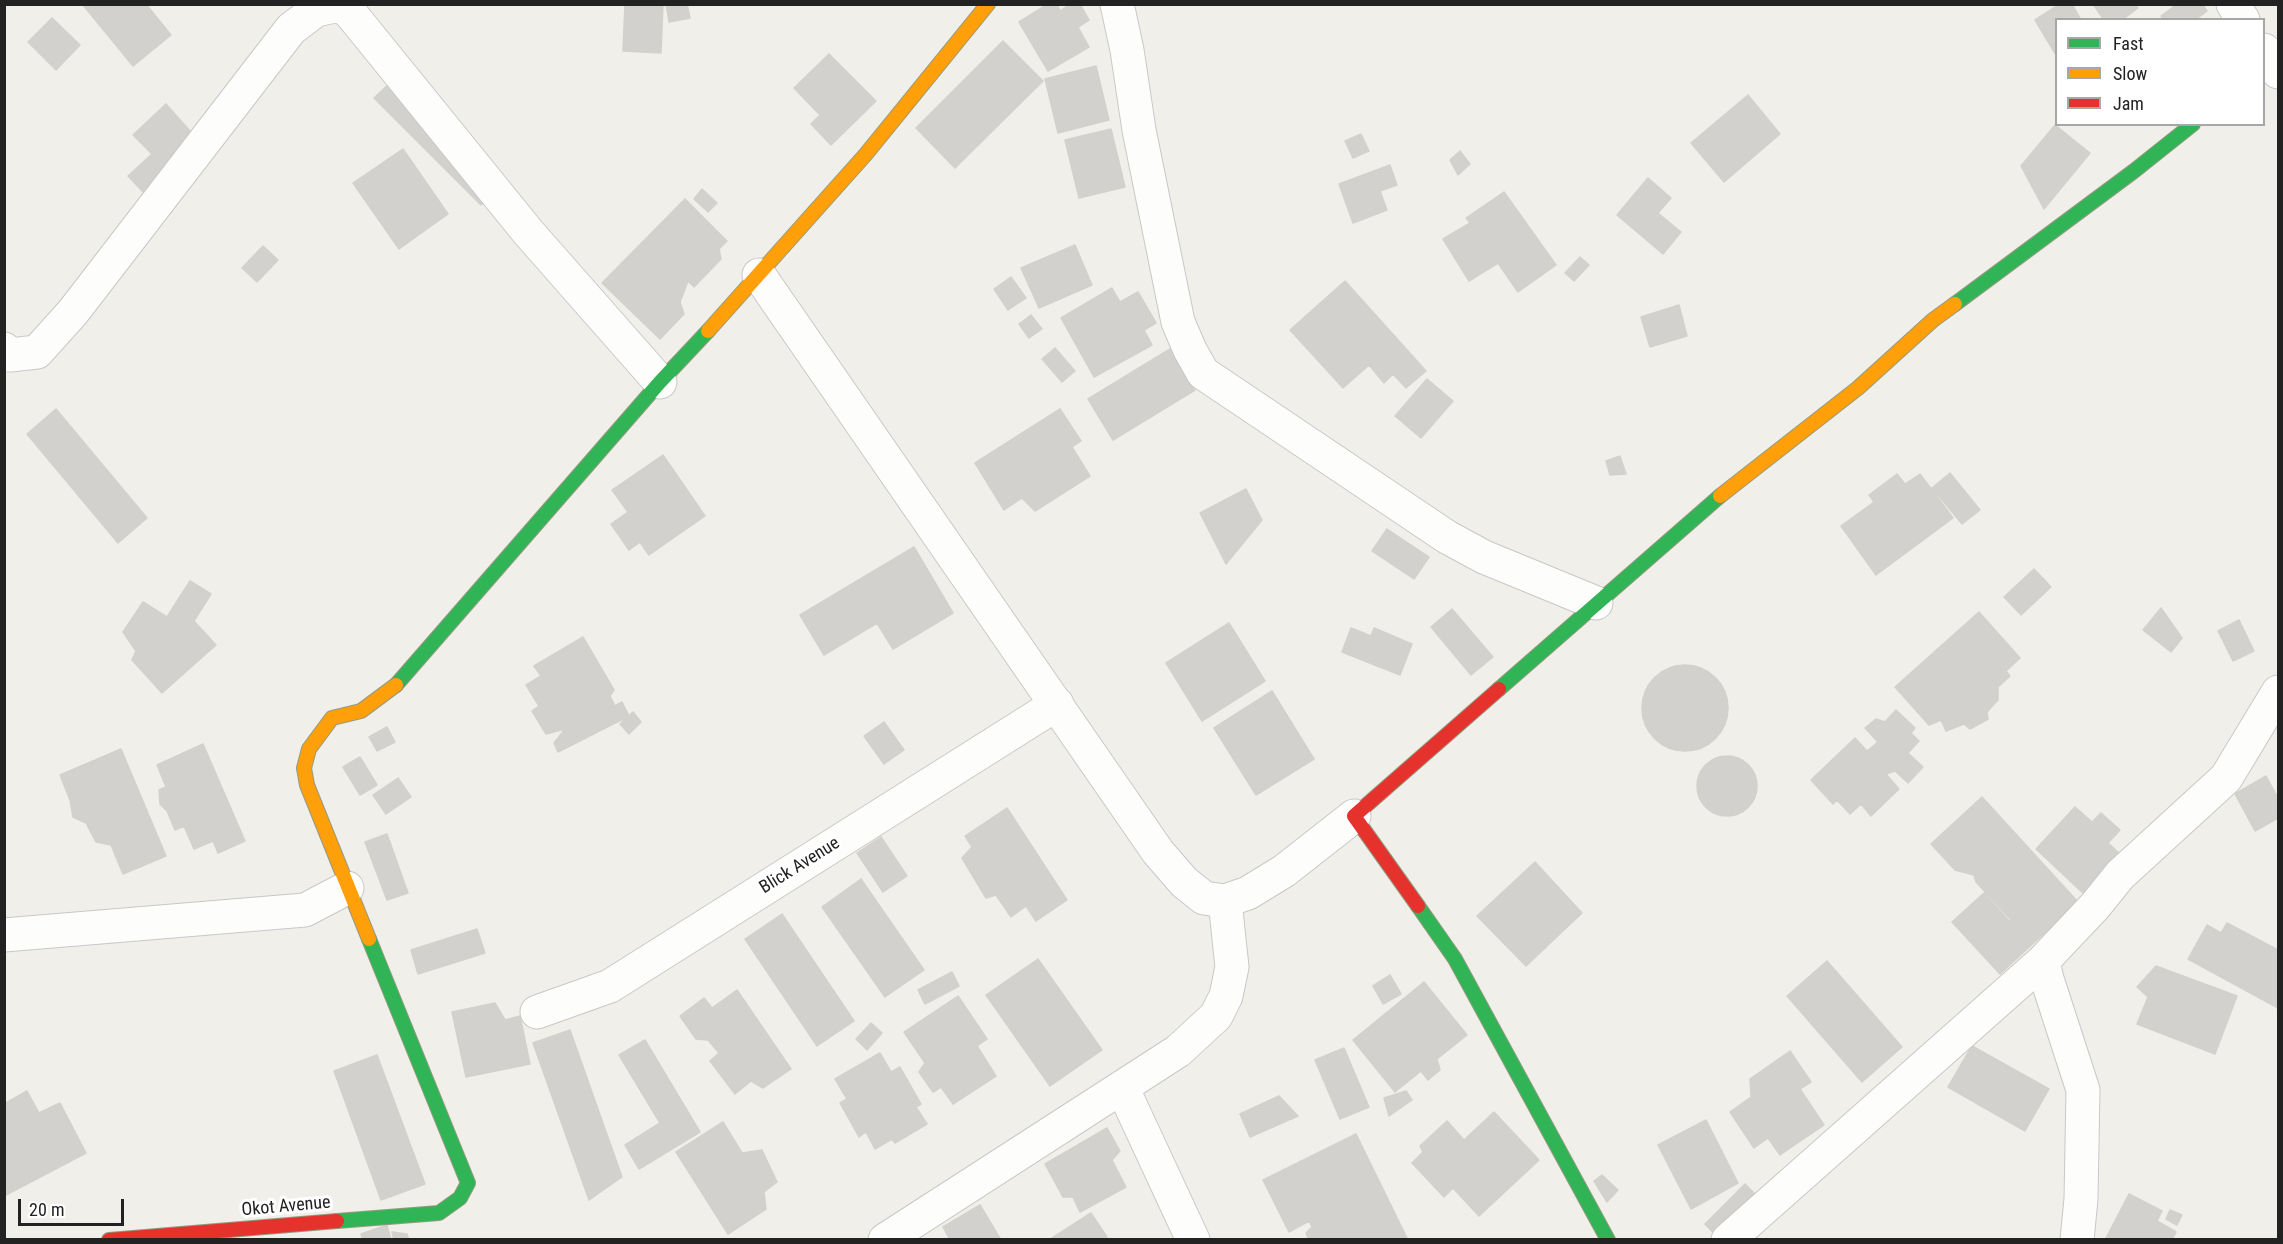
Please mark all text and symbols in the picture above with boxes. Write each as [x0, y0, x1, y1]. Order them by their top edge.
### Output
legend [2055, 18, 2265, 126]
text: Fast [2113, 33, 2144, 54]
text: Slow [2113, 63, 2147, 84]
text: Jam [2113, 93, 2144, 114]
street label: Blick Avenue [756, 833, 844, 899]
scale bar [21, 1187, 128, 1225]
street label: Okot Avenue [241, 1192, 331, 1222]
text: 20 m [29, 1199, 64, 1220]

